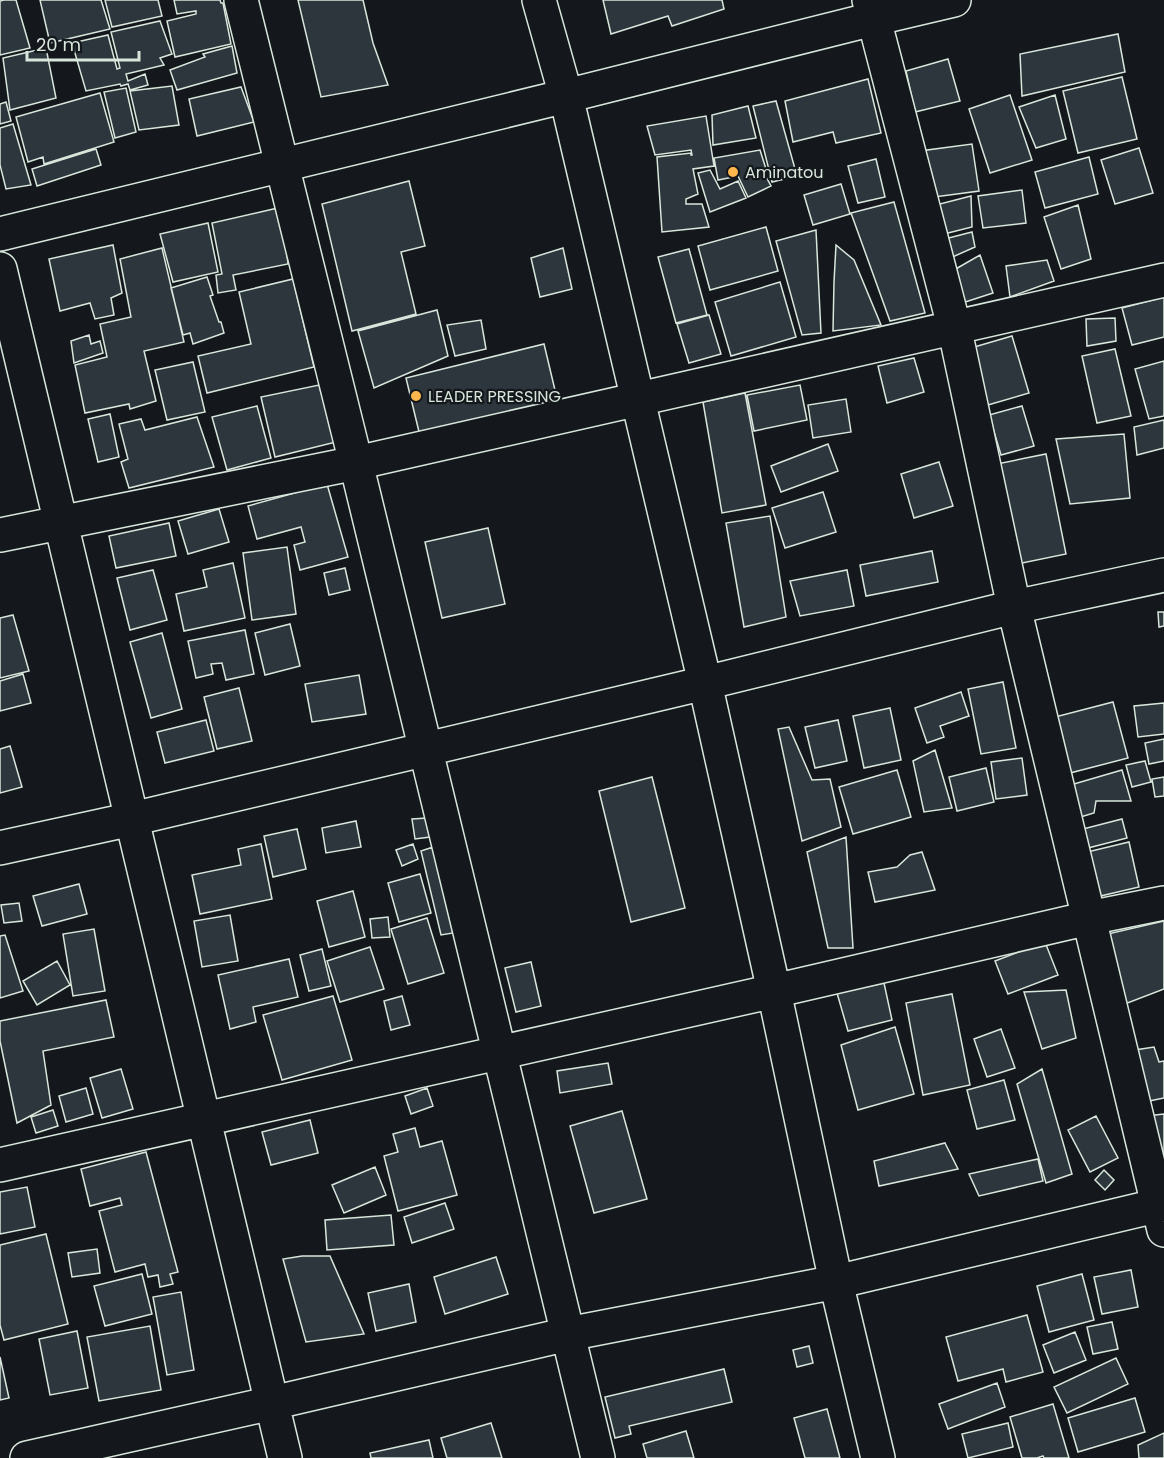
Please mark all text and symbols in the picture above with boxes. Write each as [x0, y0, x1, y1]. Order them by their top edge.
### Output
scale bar [27, 24, 140, 62]
text: 20 m [36, 32, 81, 57]
place label: Aminatou [745, 161, 824, 184]
marker: Aminatou [726, 165, 740, 179]
place label: LEADER PRESSING [428, 385, 561, 408]
marker: LEADER PRESSING [409, 389, 423, 403]

